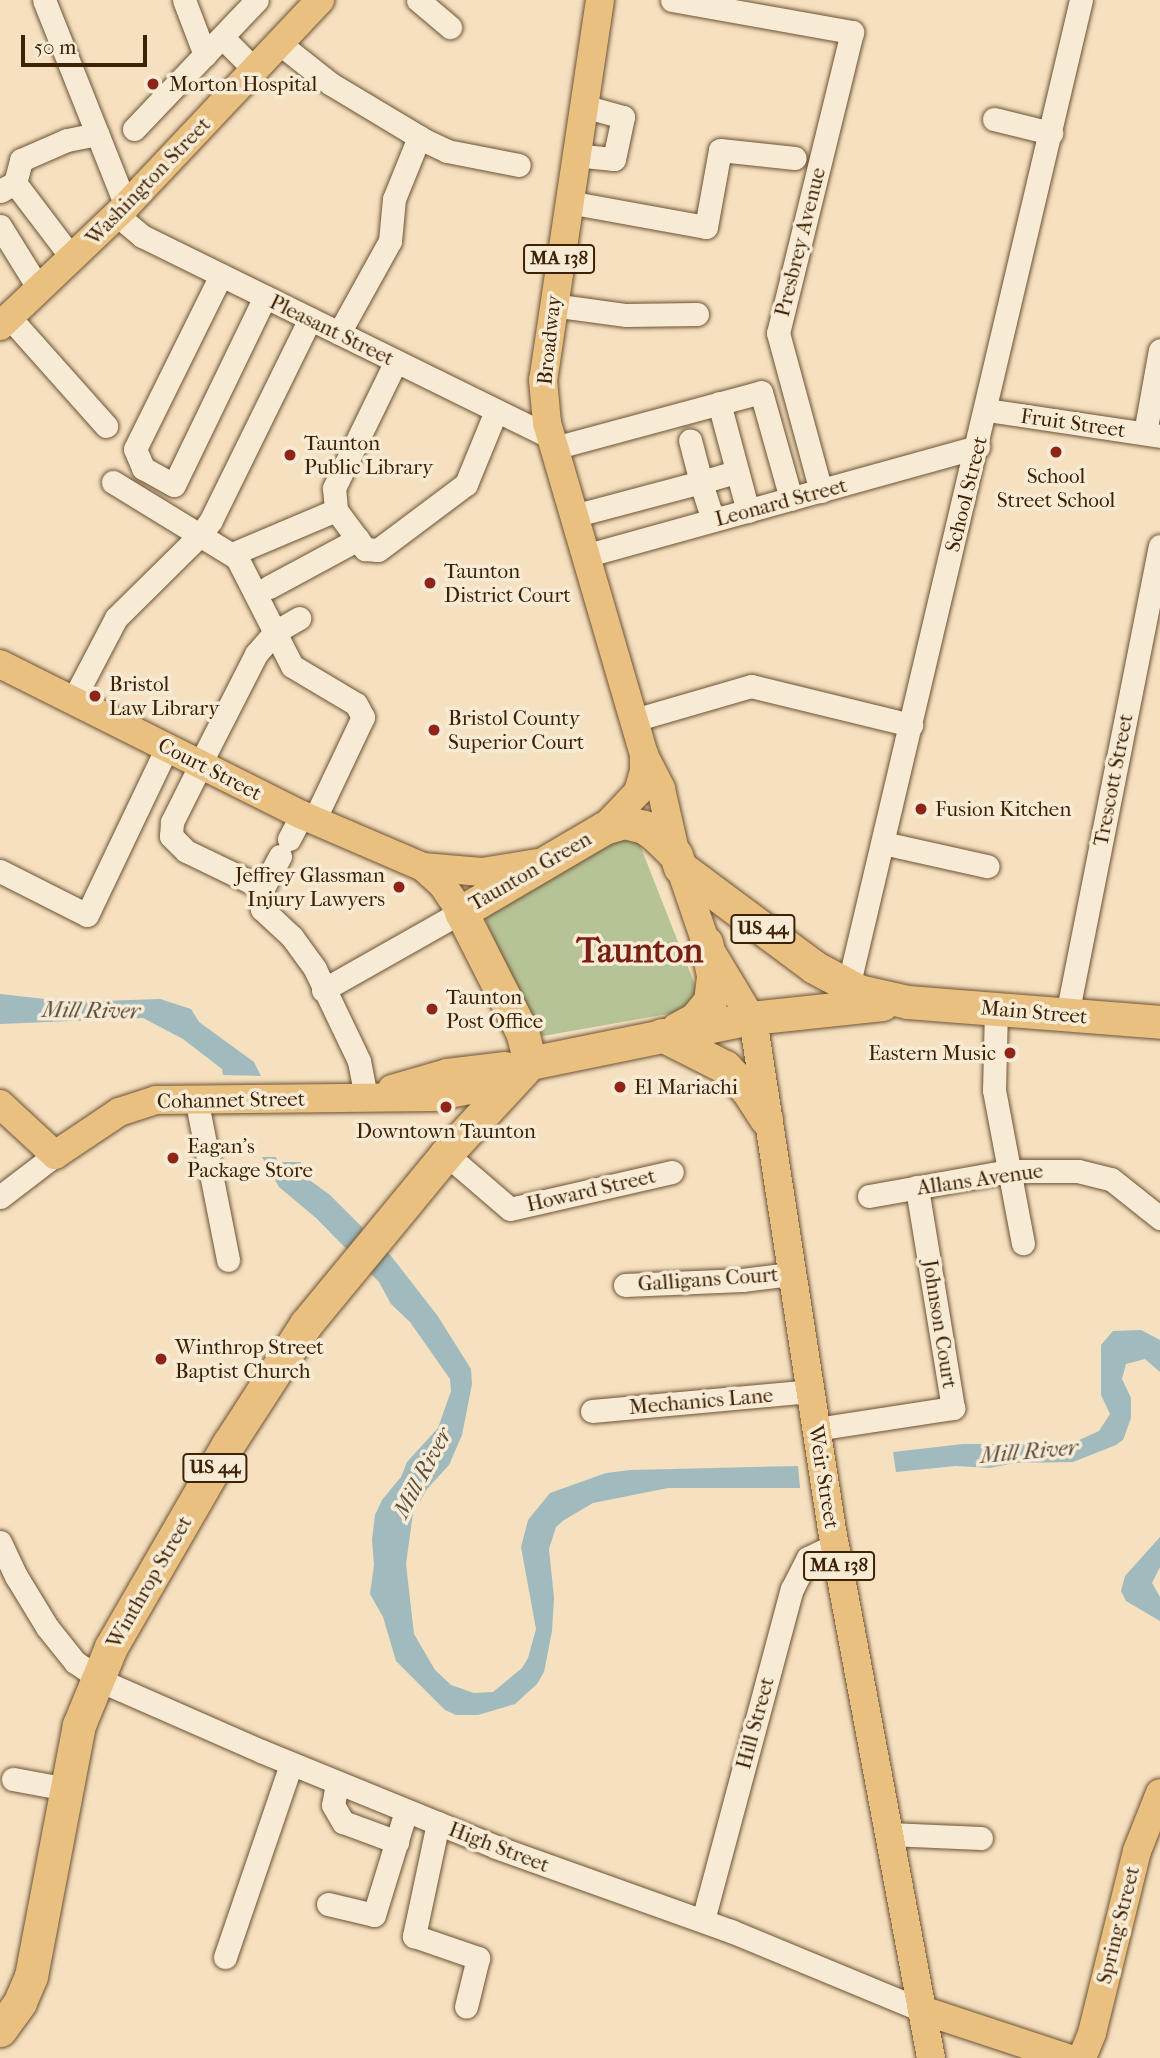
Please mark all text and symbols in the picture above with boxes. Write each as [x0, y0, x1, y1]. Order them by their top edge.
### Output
scale bar [24, 21, 150, 65]
text: 50 m [34, 35, 77, 59]
place label: Morton Hospital [169, 71, 317, 97]
marker: Morton Hospital [143, 74, 163, 94]
street label: Washington Street [80, 112, 216, 250]
street label: Presbrey Avenue [769, 165, 831, 319]
road number: MA 138 [522, 244, 596, 274]
street label: Pleasant Street [266, 289, 398, 371]
street label: Broadway [532, 294, 566, 386]
street label: Fruit Street [1019, 403, 1127, 443]
place label: Taunton Public Library [304, 430, 433, 480]
street label: School Street [939, 433, 993, 555]
marker: School Street School [1048, 444, 1064, 460]
marker: Taunton Public Library [282, 447, 298, 463]
place label: School Street School [997, 463, 1115, 513]
street label: Leonard Street [712, 472, 850, 532]
place label: Taunton District Court [444, 558, 571, 608]
marker: Taunton District Court [422, 575, 438, 591]
place label: Bristol Law Library [109, 671, 219, 721]
marker: Bristol Law Library [87, 688, 103, 704]
place label: Bristol County Superior Court [448, 705, 584, 755]
street label: Trescott Street [1088, 712, 1138, 848]
marker: Bristol County Superior Court [426, 722, 442, 738]
street label: Court Street [154, 732, 266, 806]
place label: Fusion Kitchen [935, 796, 1071, 822]
marker: Fusion Kitchen [913, 801, 929, 817]
street label: Taunton Green [464, 826, 596, 916]
place label: Jeffrey Glassman Injury Lawyers [235, 862, 385, 912]
marker: Jeffrey Glassman Injury Lawyers [391, 879, 407, 895]
road number: US 44 [730, 914, 796, 945]
district label: Taunton [577, 930, 703, 972]
place label: Taunton Post Office [446, 984, 543, 1034]
street label: Main Street [979, 995, 1089, 1029]
water label: Mill River [42, 996, 140, 1026]
marker: Taunton Post Office [424, 1001, 440, 1017]
place label: Eastern Music [868, 1040, 996, 1066]
marker: Eastern Music [1002, 1045, 1018, 1061]
place label: El Mariachi [634, 1074, 738, 1100]
marker: El Mariachi [612, 1079, 628, 1095]
street label: Cohannet Street [157, 1086, 305, 1114]
marker: Downtown Taunton [438, 1099, 454, 1115]
place label: Downtown Taunton [356, 1118, 536, 1144]
place label: Eagan's Package Store [187, 1133, 313, 1183]
marker: Eagan's Package Store [165, 1150, 181, 1166]
street label: Allans Avenue [915, 1158, 1045, 1200]
street label: Howard Street [524, 1163, 658, 1217]
street label: Johnson Court [917, 1258, 963, 1390]
street label: Galligans Court [637, 1262, 779, 1296]
place label: Winthrop Street Baptist Church [175, 1334, 324, 1384]
marker: Winthrop Street Baptist Church [153, 1351, 169, 1367]
street label: Mechanics Lane [628, 1382, 774, 1420]
water label: Mill River [388, 1423, 458, 1523]
street label: Weir Street [803, 1423, 845, 1531]
water label: Mill River [979, 1434, 1079, 1470]
road number: US 44 [182, 1452, 248, 1484]
street label: Winthrop Street [101, 1511, 197, 1653]
road number: MA 138 [802, 1550, 876, 1582]
street label: Hill Street [731, 1674, 779, 1772]
street label: High Street [445, 1816, 553, 1878]
street label: Spring Street [1091, 1863, 1145, 1987]

